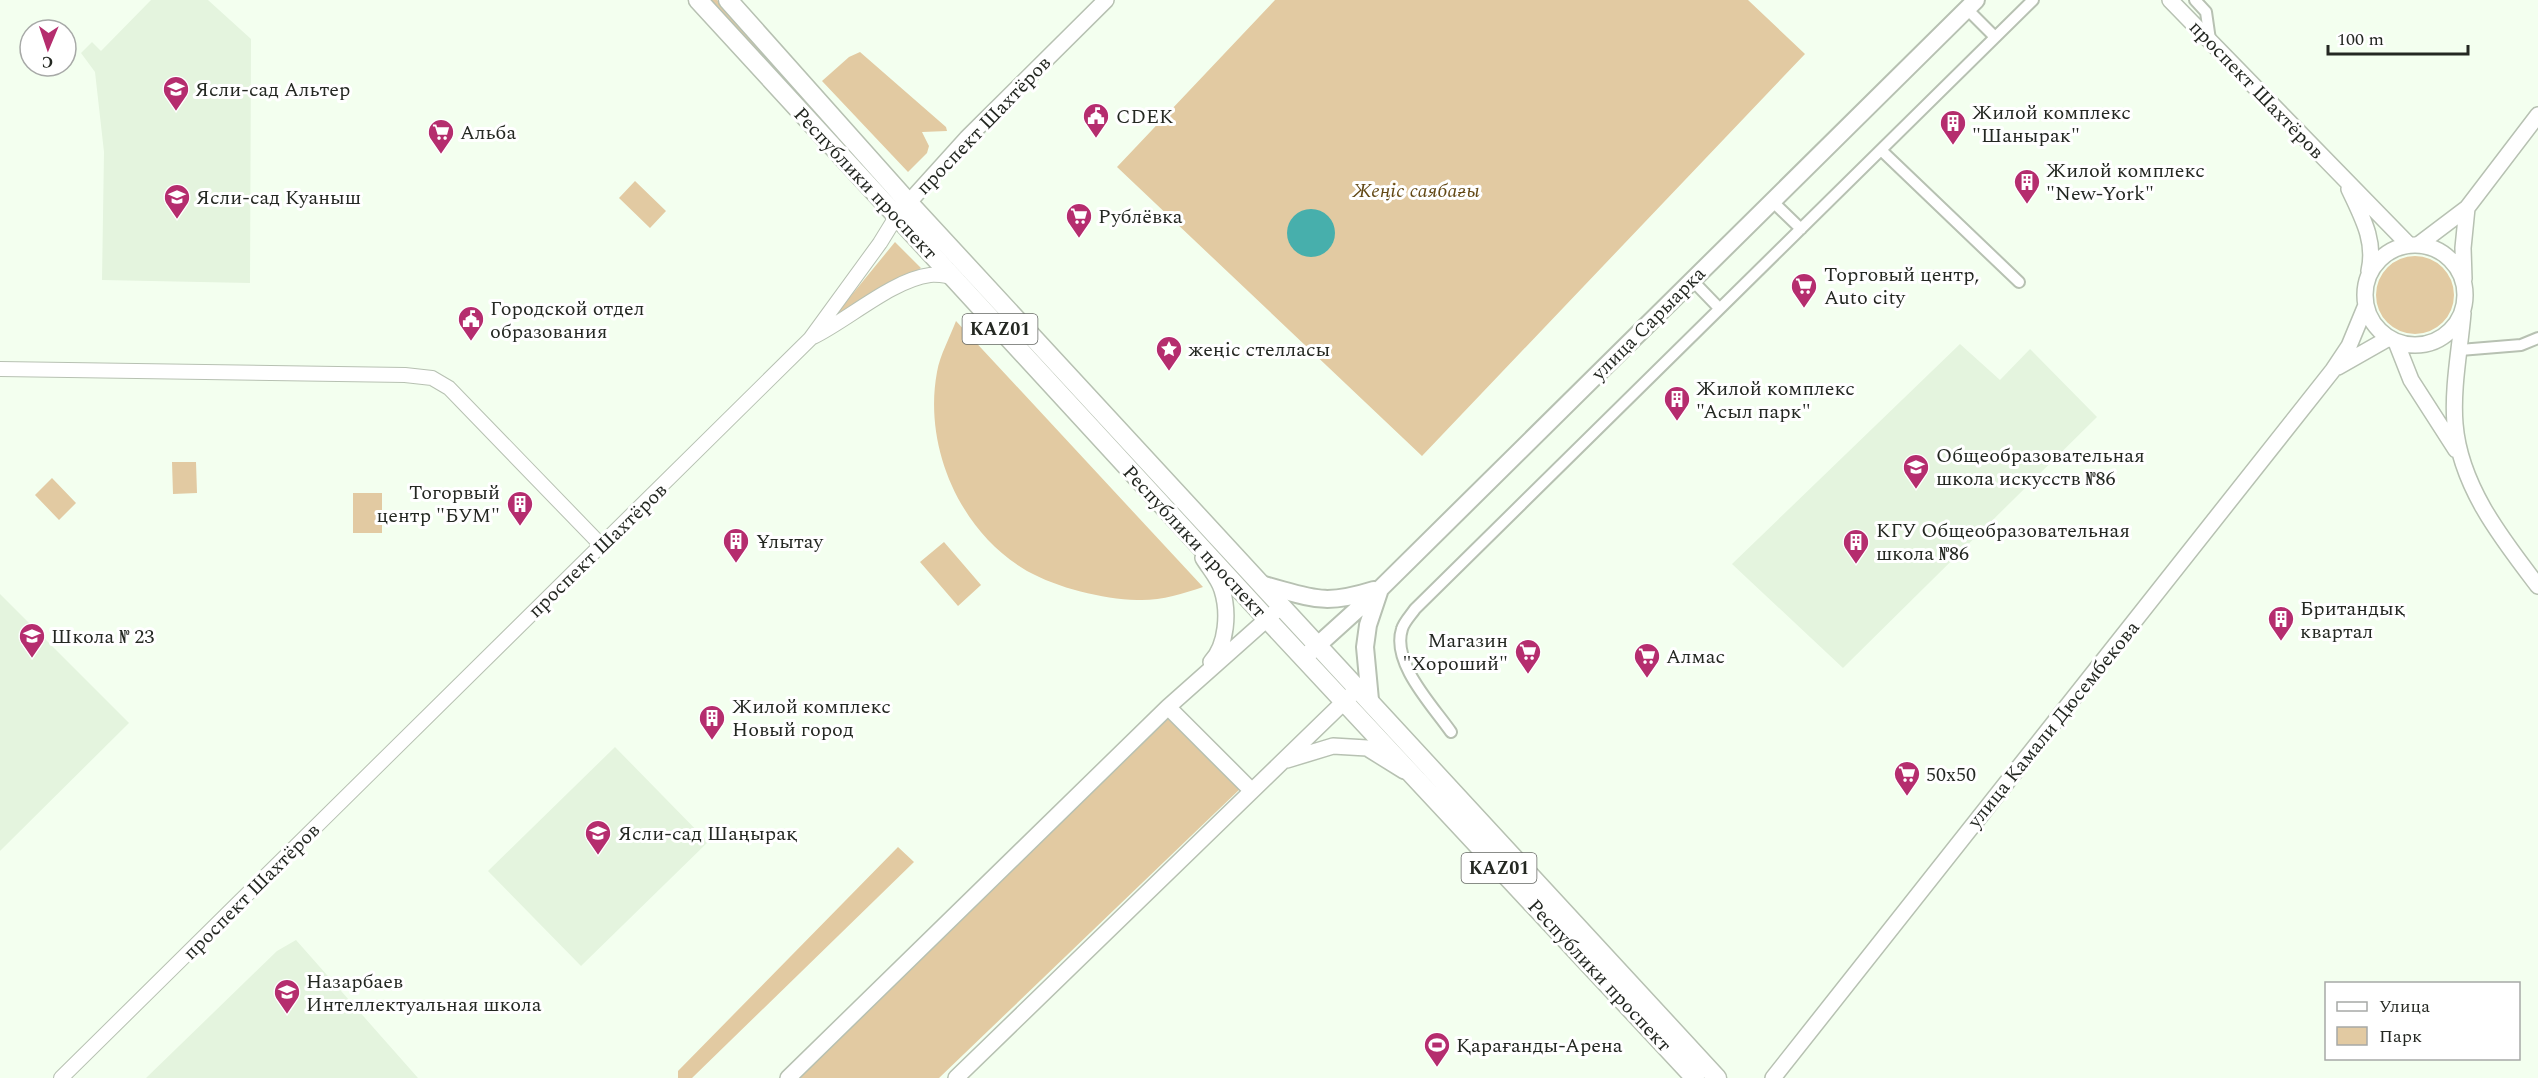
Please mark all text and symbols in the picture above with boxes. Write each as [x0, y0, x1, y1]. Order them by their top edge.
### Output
street label: проспект Шахтёров [2182, 13, 2331, 166]
north arrow [18, 18, 78, 78]
scale bar [2328, 18, 2468, 56]
text: 100 m [2337, 26, 2384, 53]
street label: проспект Шахтёров [909, 49, 1058, 202]
text: С [41, 50, 54, 74]
school or university icon: Ясли-сад Альтер [161, 74, 191, 112]
place label: Ясли-сад Альтер [195, 75, 350, 105]
place label: Жилой комплекс "Шанырак" [1972, 98, 2131, 151]
street label: Республики проспект [786, 100, 945, 267]
public building icon: CDEK [1081, 101, 1111, 139]
place label: CDEK [1116, 102, 1174, 132]
building icon: Жилой комплекс "Шанырак" [1938, 108, 1968, 146]
supermarket icon: Альба [426, 117, 456, 155]
place label: Альба [460, 118, 516, 148]
place label: Жилой комплекс "New-York" [2046, 156, 2205, 209]
building icon: Жилой комплекс "New-York" [2012, 167, 2042, 205]
park label: Жеңіс саябағы [1351, 176, 1480, 206]
school or university icon: Ясли-сад Куаныш [162, 182, 192, 220]
place label: Ясли-сад Куаныш [196, 183, 361, 213]
supermarket icon: Рублёвка [1064, 201, 1094, 239]
place label: Рублёвка [1098, 202, 1183, 232]
street label: улица Сарыарка [1584, 260, 1713, 388]
place label: Торговый центр, Auto city [1824, 260, 1979, 313]
supermarket icon: Торговый центр, Auto city [1789, 271, 1819, 309]
place label: Городской отдел образования [490, 294, 644, 347]
public building icon: Городской отдел образования [456, 304, 486, 342]
road number: KАZ01 [962, 314, 1038, 344]
place icon: жеңіс стелласы [1154, 334, 1184, 372]
place label: жеңіс стелласы [1188, 335, 1330, 365]
place label: Жилой комплекс "Асыл парк" [1696, 374, 1855, 427]
building icon: Жилой комплекс "Асыл парк" [1662, 384, 1692, 422]
place label: Общеобразовательная школа искусств №86 [1936, 441, 2145, 494]
school or university icon: Общеобразовательная школа искусств №86 [1901, 452, 1931, 490]
street label: Республики проспект [1115, 458, 1274, 625]
street label: проспект Шахтёров [521, 476, 674, 625]
place label: Тогорвый центр "БУМ" [377, 478, 500, 531]
building icon: Тогорвый центр "БУМ" [505, 489, 535, 527]
place label: КГУ Общеобразовательная школа №86 [1876, 516, 2130, 569]
building icon: Ұлытау [721, 526, 751, 564]
place label: Ұлытау [756, 527, 824, 557]
building icon: КГУ Общеобразовательная школа №86 [1841, 527, 1871, 565]
place label: Британдық квартал [2300, 594, 2405, 647]
building icon: Британдық квартал [2266, 604, 2296, 642]
street label: улица Камали Дюсембекова [1960, 614, 2147, 836]
school or university icon: Школа № 23 [17, 621, 47, 659]
place label: Школа № 23 [51, 622, 154, 652]
place label: Магазин "Хороший" [1402, 626, 1508, 679]
supermarket icon: Магазин "Хороший" [1513, 637, 1543, 675]
supermarket icon: Алмас [1632, 641, 1662, 679]
place label: Алмас [1666, 642, 1725, 672]
place label: Жилой комплекс Новый город [732, 692, 891, 745]
building icon: Жилой комплекс Новый город [697, 703, 727, 741]
supermarket icon: 50х50 [1892, 759, 1922, 797]
place label: 50х50 [1926, 760, 1976, 790]
street label: проспект Шахтёров [176, 816, 327, 967]
school or university icon: Ясли-сад Шаңырақ [583, 818, 613, 856]
place label: Ясли-сад Шаңырақ [618, 819, 797, 849]
road number: KАZ01 [1462, 853, 1537, 883]
street label: Республики проспект [1520, 892, 1679, 1059]
place label: Назарбаев Интеллектуальная школа [306, 967, 542, 1020]
school or university icon: Назарбаев Интеллектуальная школа [272, 977, 302, 1015]
legend [2325, 982, 2520, 1060]
text: Улица [2379, 993, 2430, 1020]
text: Парк [2379, 1023, 2422, 1050]
sports icon: Қарағанды-Арена [1422, 1030, 1452, 1068]
place label: Қарағанды-Арена [1456, 1031, 1623, 1061]

